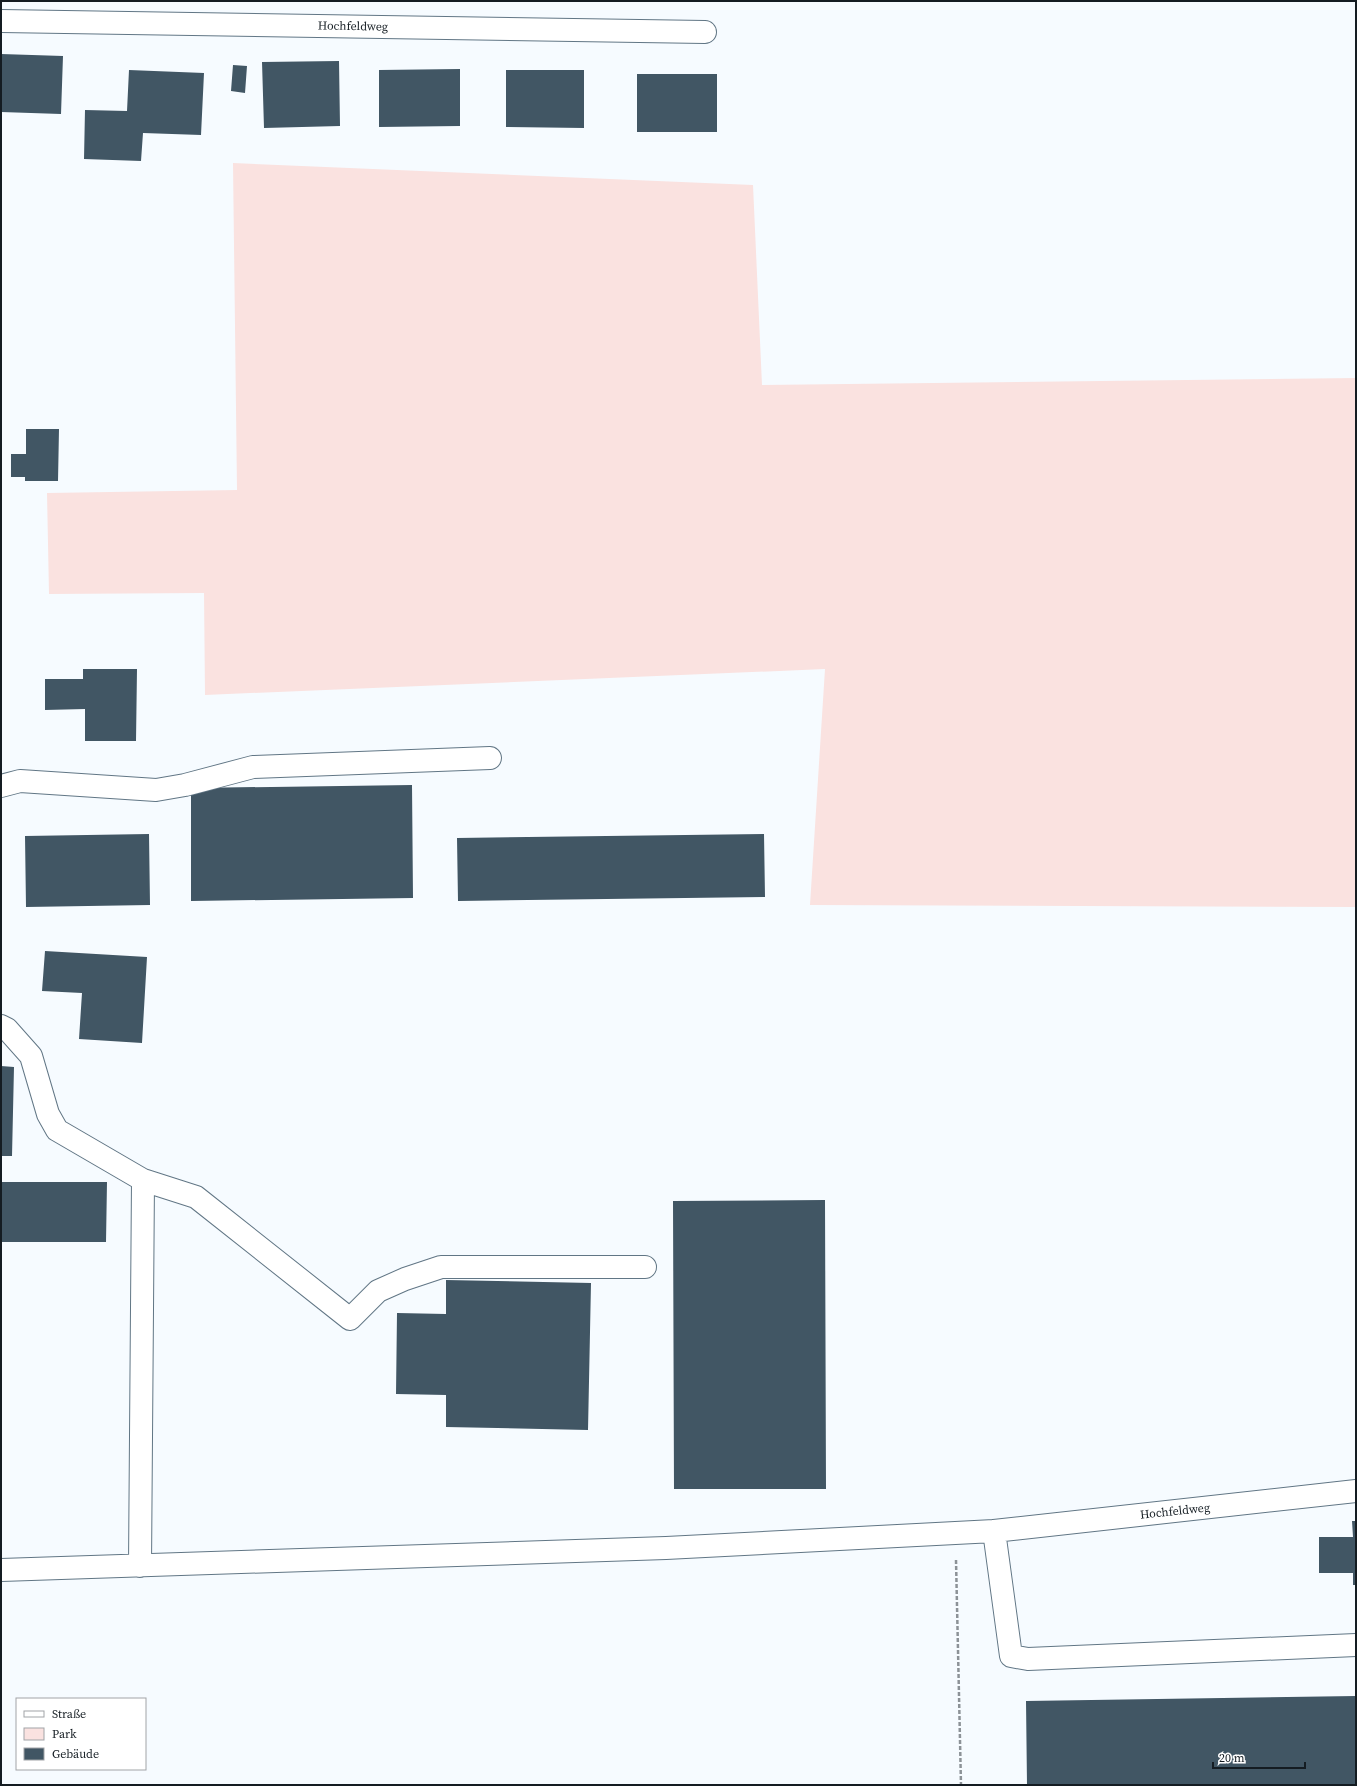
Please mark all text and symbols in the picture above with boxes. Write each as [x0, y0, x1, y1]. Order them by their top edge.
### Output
street label: Hochfeldweg [318, 17, 388, 35]
street label: Hochfeldweg [1139, 1499, 1211, 1523]
legend [16, 1698, 146, 1770]
text: Straße [52, 1706, 86, 1722]
text: Park [52, 1726, 77, 1742]
scale bar [1213, 1744, 1305, 1770]
text: Gebäude [52, 1746, 99, 1762]
text: 20 m [1219, 1750, 1245, 1766]

